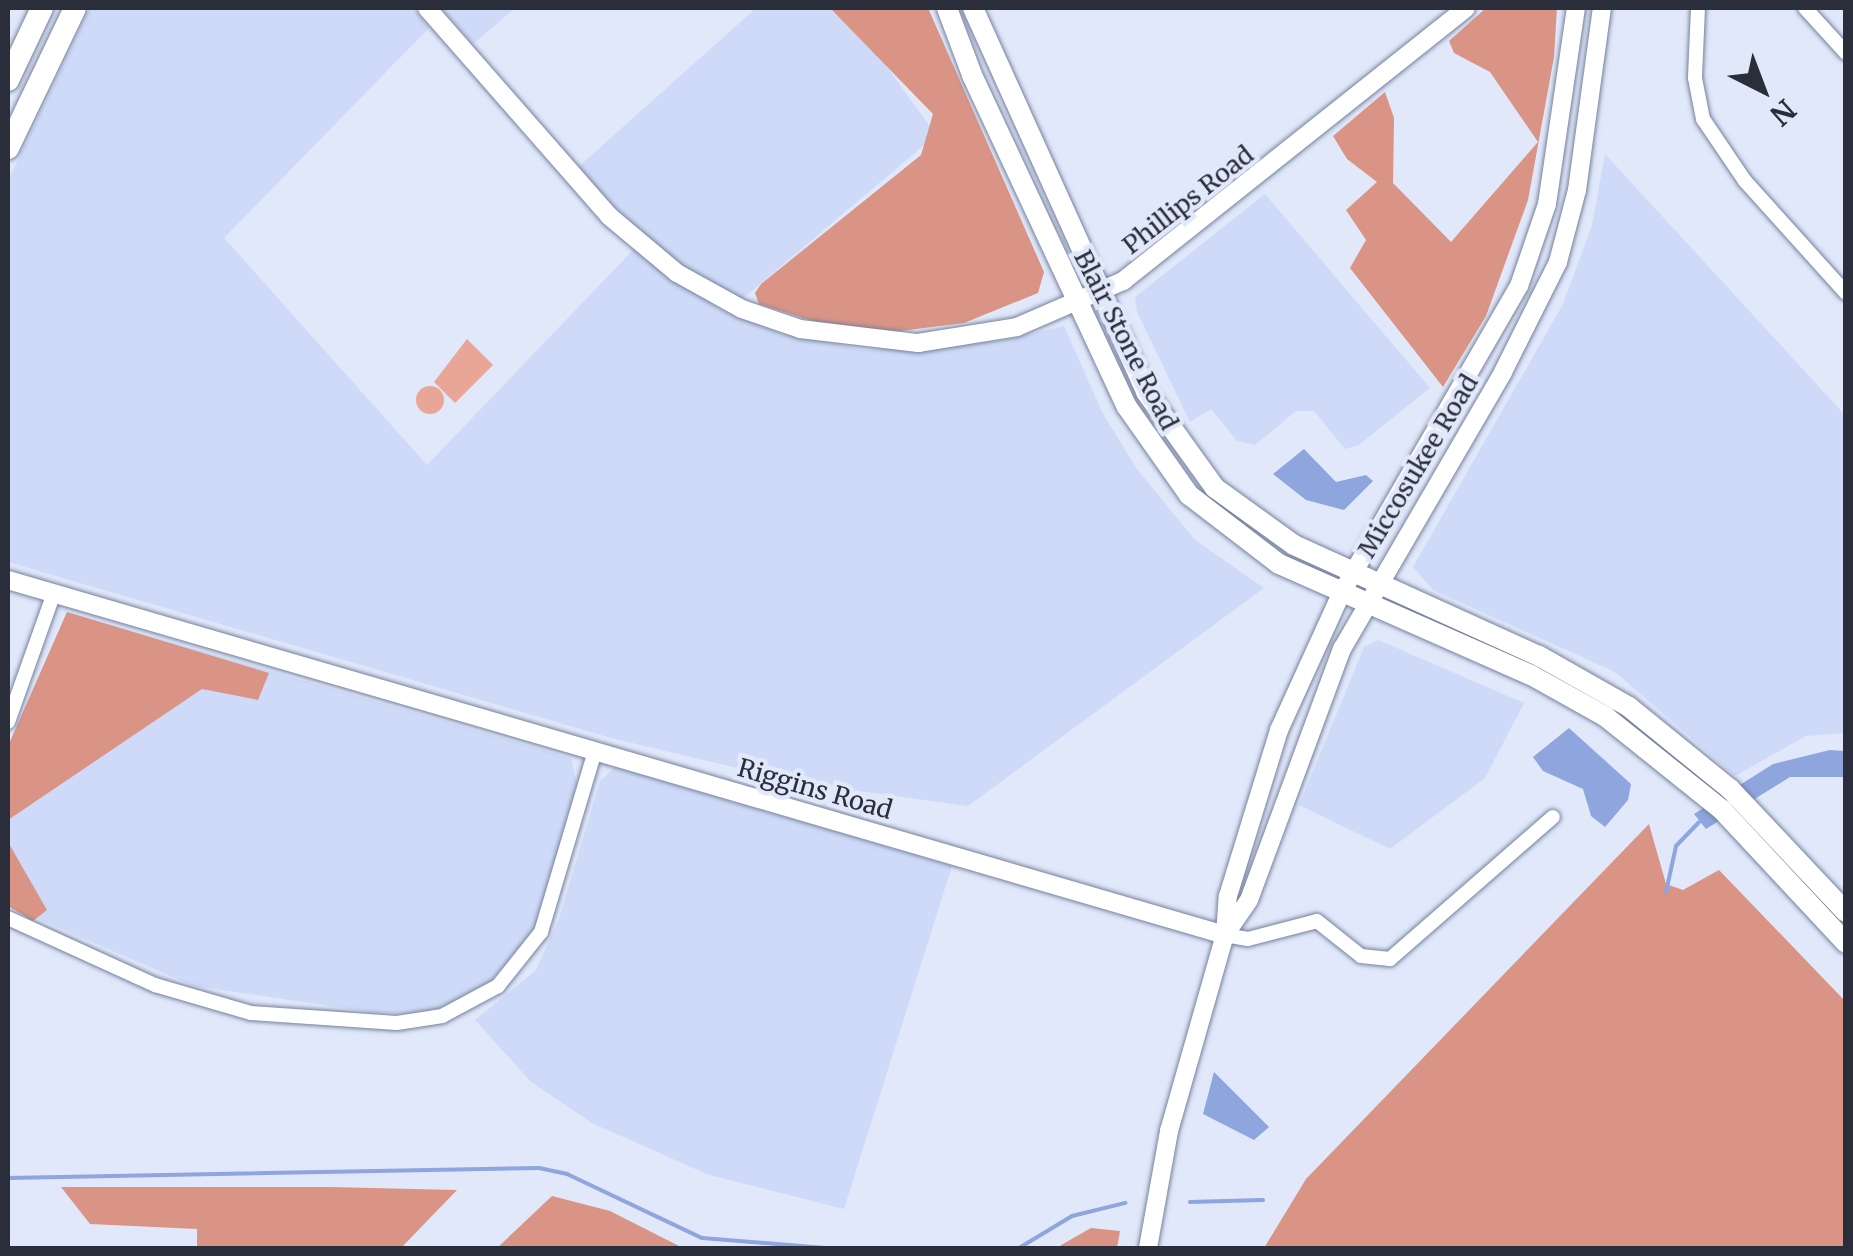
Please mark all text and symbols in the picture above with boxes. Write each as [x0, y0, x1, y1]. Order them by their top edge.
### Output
north arrow [1713, 40, 1813, 140]
text: N [1763, 92, 1803, 133]
street label: Phillips Road [1117, 140, 1259, 260]
street label: Blair Stone Road [1068, 245, 1184, 435]
street label: Miccosukee Road [1352, 369, 1484, 563]
street label: Riggins Road [734, 753, 896, 825]

